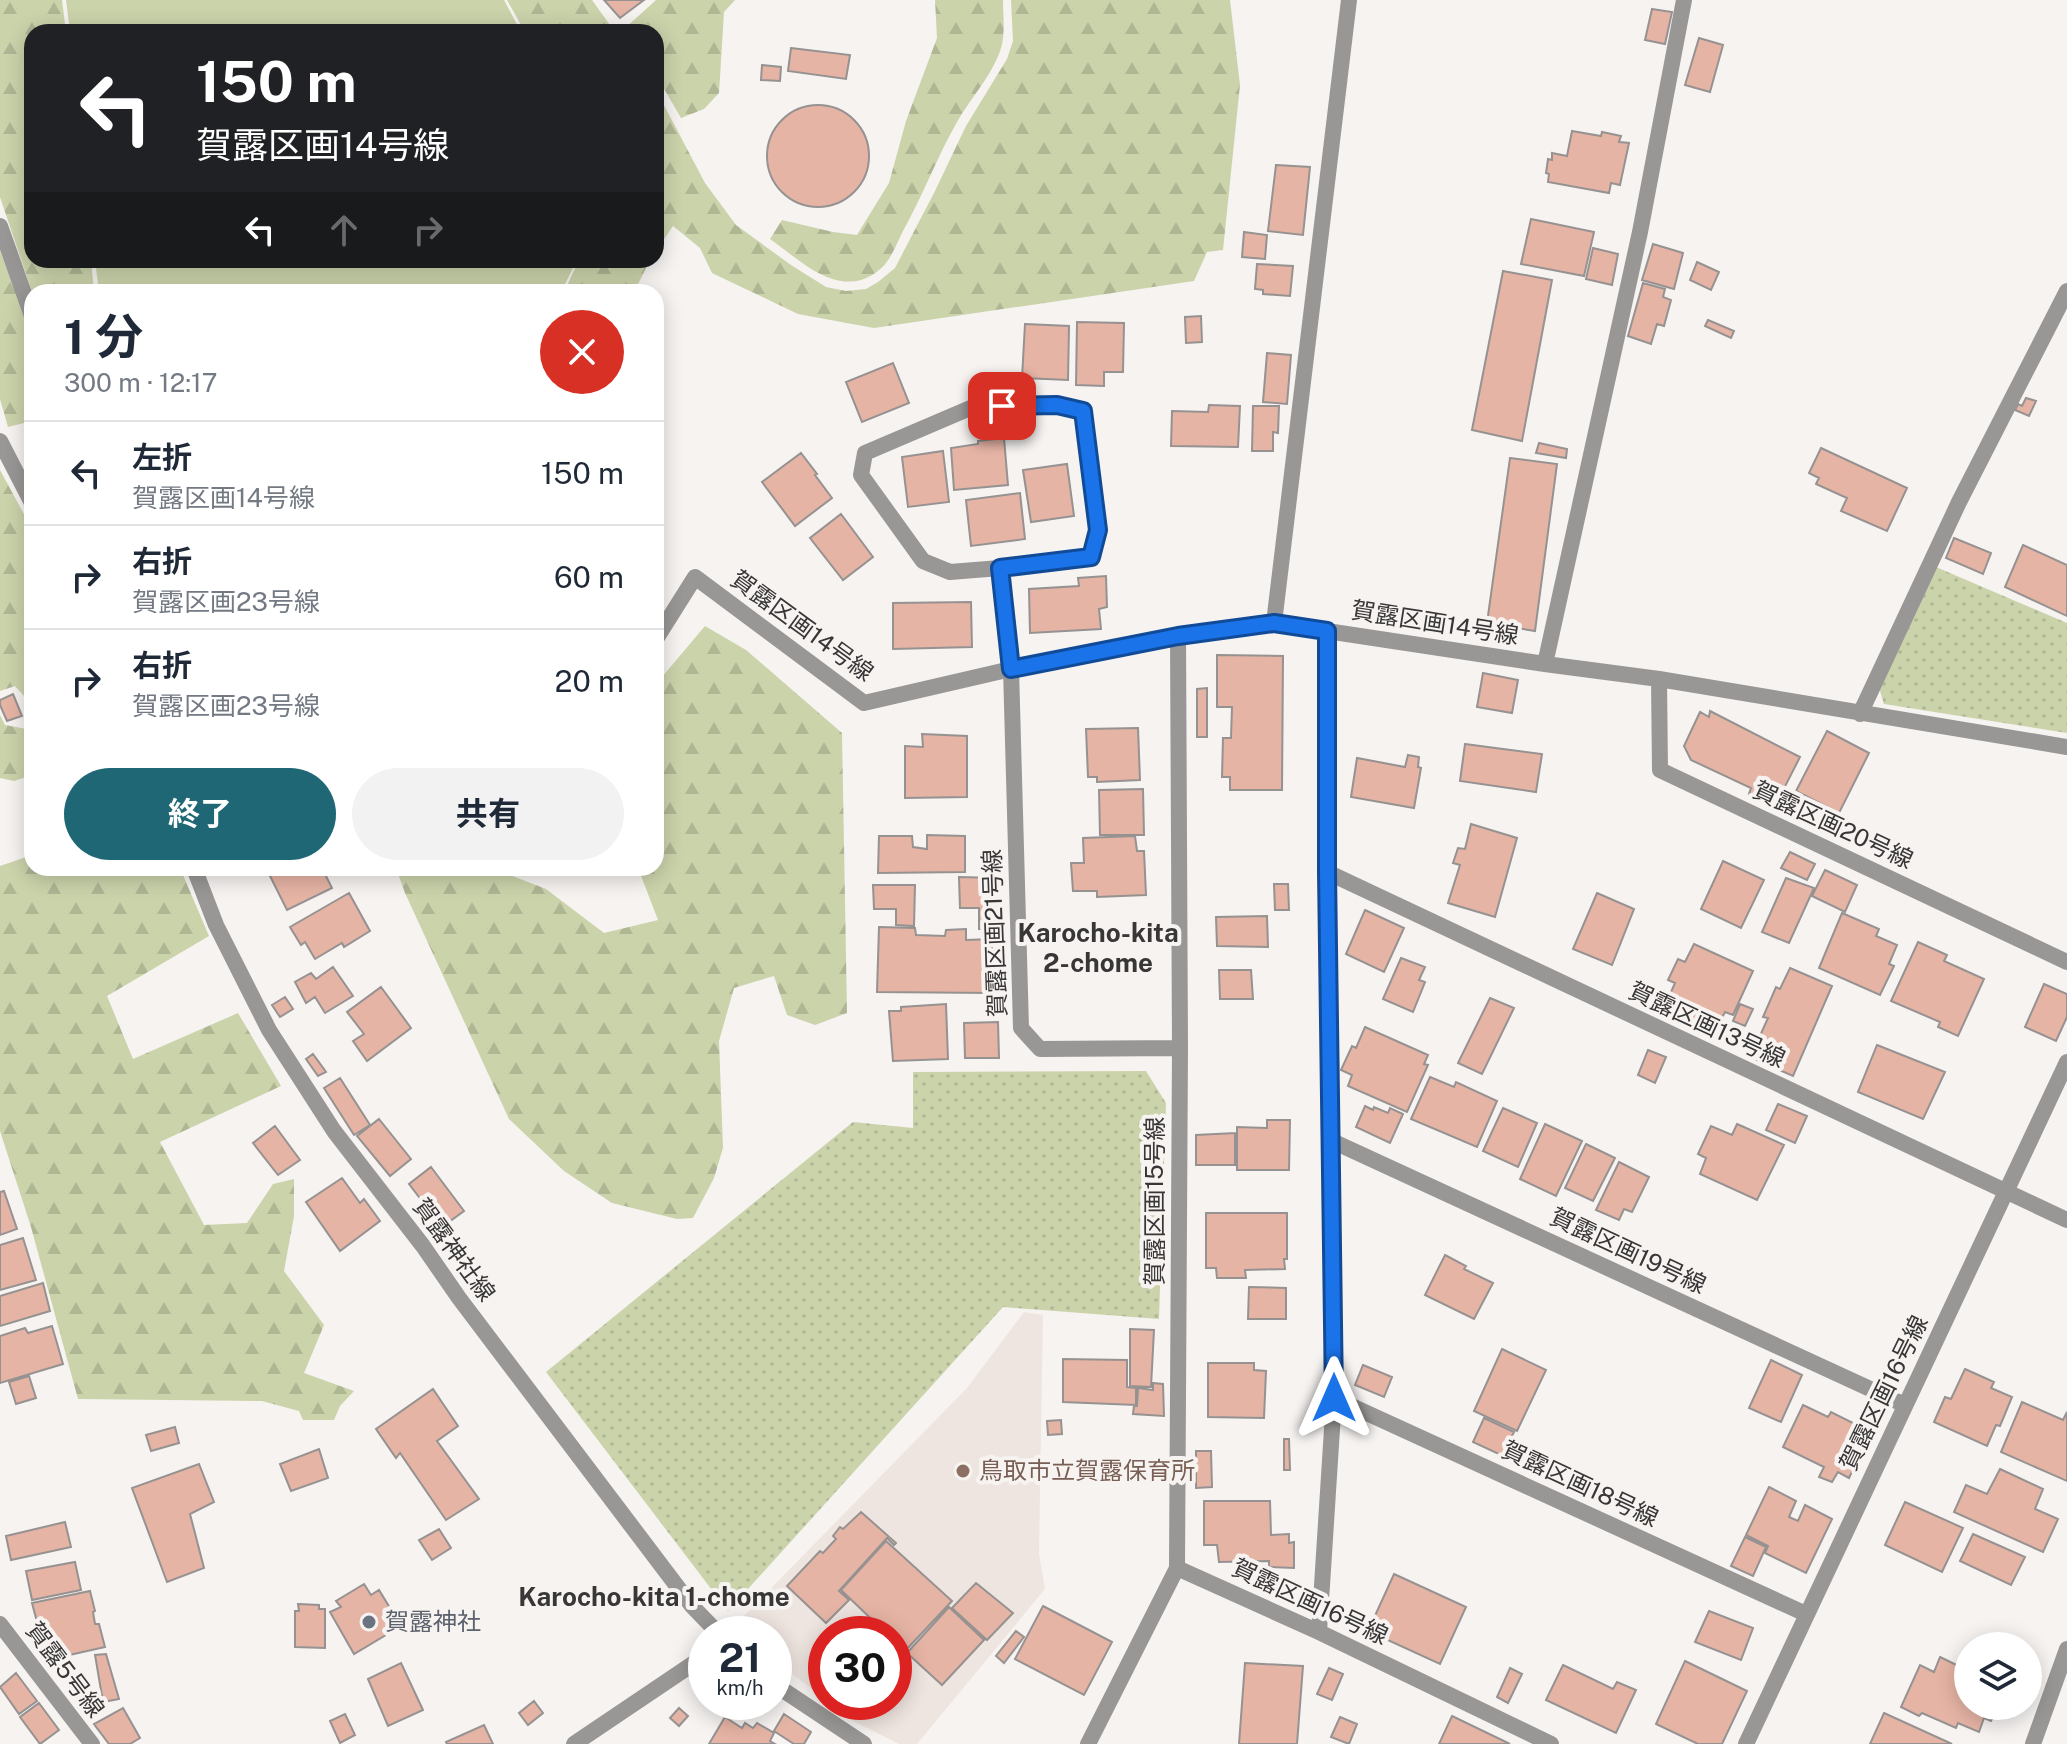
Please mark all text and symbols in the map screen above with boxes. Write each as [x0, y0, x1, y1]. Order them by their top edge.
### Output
text: 150 m [196, 49, 357, 115]
icon: left [64, 56, 168, 160]
text: 賀露区画14号線 [196, 124, 449, 166]
icon: left [238, 208, 282, 252]
icon: ahead [322, 208, 366, 252]
icon: right [406, 208, 450, 252]
text: 1 分 [64, 308, 143, 365]
button: close [540, 310, 624, 394]
text: 300 m · 12:17 [64, 367, 217, 398]
pin [968, 372, 1036, 440]
icon: arrive [980, 384, 1024, 428]
text: 左折 [132, 439, 192, 475]
icon: left [64, 451, 108, 495]
text: 150 m [541, 455, 624, 491]
text: 賀露区画14号線 [132, 482, 315, 513]
text: 右折 [132, 543, 192, 579]
icon: right [64, 555, 108, 599]
text: 60 m [554, 559, 624, 595]
street label: 賀露区画14号線 [726, 564, 879, 686]
text: 賀露区画23号線 [132, 586, 320, 617]
street label: 賀露区画14号線 [1350, 595, 1521, 649]
text: 右折 [132, 647, 192, 683]
icon: right [64, 659, 108, 703]
text: 20 m [555, 663, 624, 699]
text: 賀露区画23号線 [132, 690, 320, 721]
button: 終了 [64, 768, 336, 860]
button: 共有 [352, 768, 624, 860]
street label: 賀露区画20号線 [1749, 775, 1918, 873]
street label: 賀露区画21号線 [977, 849, 1011, 1018]
district label: Karocho-kita 2-chome [1017, 917, 1179, 978]
street label: 賀露区画13号線 [1625, 976, 1790, 1072]
street label: 賀露区画15号線 [1140, 1116, 1168, 1286]
street label: 賀露神社線 [408, 1193, 501, 1306]
street label: 賀露区画19号線 [1546, 1202, 1711, 1298]
street label: 賀露区画16号線 [1834, 1311, 1933, 1475]
position arrow [1292, 1356, 1376, 1440]
street label: 賀露区画18号線 [1498, 1435, 1663, 1532]
place label: 鳥取市立賀露保育所 [979, 1456, 1195, 1484]
marker: 鳥取市立賀露保育所 [954, 1462, 972, 1480]
street label: 賀露区画16号線 [1228, 1553, 1393, 1649]
district label: Karocho-kita 1-chome [518, 1581, 790, 1612]
place label: 賀露神社 [385, 1607, 481, 1635]
marker: 賀露神社 [360, 1613, 378, 1631]
street label: 賀露5号線 [21, 1616, 110, 1722]
speed limit sign: 30 [808, 1616, 912, 1720]
map controls [1954, 1632, 2042, 1720]
button: layers [1954, 1632, 2042, 1720]
text: 21 [719, 1634, 761, 1681]
text: km/h [716, 1676, 764, 1700]

